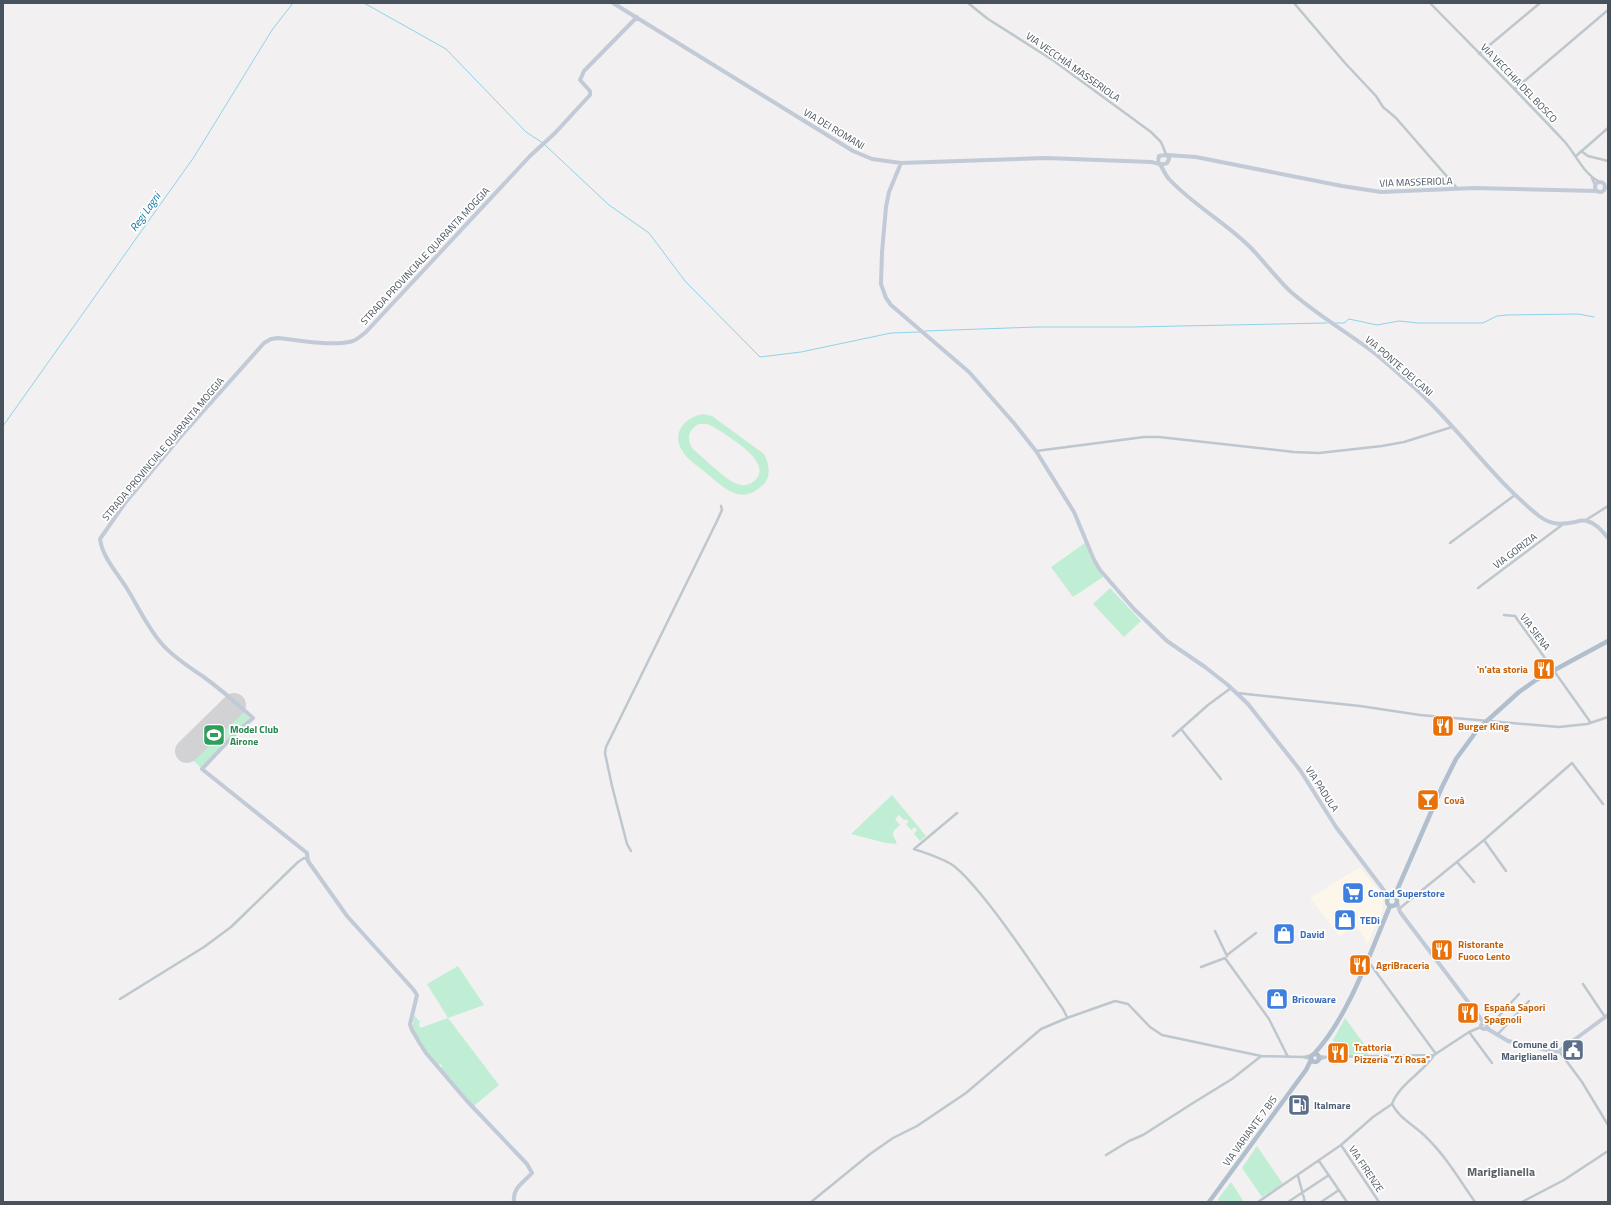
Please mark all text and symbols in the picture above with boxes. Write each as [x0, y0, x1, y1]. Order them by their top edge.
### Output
street label: VIA VECCHIÀ MASSERIOLA [1023, 29, 1123, 105]
street label: VIA VECCHIA DEL BOSCO [1477, 40, 1561, 126]
street label: VIA DEI ROMANI [800, 105, 868, 153]
street label: VIA MASSERIOLA [1379, 173, 1453, 191]
street label: STRADA PROVINCIALE QUARANTA MOGGIA [357, 184, 493, 328]
water label: Regi Lagni [126, 188, 165, 235]
street label: VIA PONTE DEI CANI [1362, 332, 1436, 400]
street label: STRADA PROVINCIALE QUARANTA MOGGIA [98, 374, 228, 524]
street label: VIA GORIZIA [1490, 529, 1540, 573]
street label: VIA SIENA [1516, 610, 1554, 654]
restaurant icon: 'n'ata storia [1531, 656, 1557, 682]
place label: 'n'ata storia [1477, 662, 1528, 677]
restaurant icon: Burger King [1430, 713, 1456, 739]
place label: Burger King [1458, 719, 1510, 734]
sports icon: Model Club Airone [201, 722, 227, 748]
place label: Model Club Airone [230, 722, 279, 749]
street label: VIA PADULA [1302, 763, 1342, 815]
bar icon: Covà [1415, 787, 1441, 813]
place label: Covà [1444, 793, 1465, 808]
supermarket icon: Conad Superstore [1340, 880, 1366, 906]
place label: Conad Superstore [1368, 886, 1445, 901]
shop icon: TEDi [1332, 907, 1358, 933]
place label: TEDi [1360, 913, 1380, 928]
shop icon: David [1271, 921, 1297, 947]
place label: David [1300, 927, 1324, 942]
restaurant icon: Ristorante Fuoco Lento [1429, 937, 1455, 963]
place label: Ristorante Fuoco Lento [1458, 937, 1510, 964]
restaurant icon: AgriBraceria [1347, 952, 1373, 978]
place label: AgriBraceria [1376, 958, 1429, 973]
shop icon: Bricoware [1264, 986, 1290, 1012]
place label: Bricoware [1292, 992, 1336, 1007]
restaurant icon: España Sapori Spagnoli [1455, 1000, 1481, 1026]
place label: España Sapori Spagnoli [1484, 1000, 1545, 1027]
place label: Comune di Mariglianella [1501, 1037, 1558, 1064]
public building icon: Comune di Mariglianella [1560, 1037, 1586, 1063]
restaurant icon: Trattoria Pizzeria "Zì Rosa" [1325, 1040, 1351, 1066]
place label: Trattoria Pizzeria "Zì Rosa" [1354, 1040, 1430, 1067]
fuel station icon: Italmare [1286, 1092, 1312, 1118]
street label: VIA VARIANTE 7 BIS [1219, 1093, 1281, 1169]
place label: Italmare [1314, 1098, 1351, 1113]
street label: VIA FIRENZE [1345, 1143, 1387, 1196]
district label: Mariglianella [1467, 1162, 1535, 1181]

